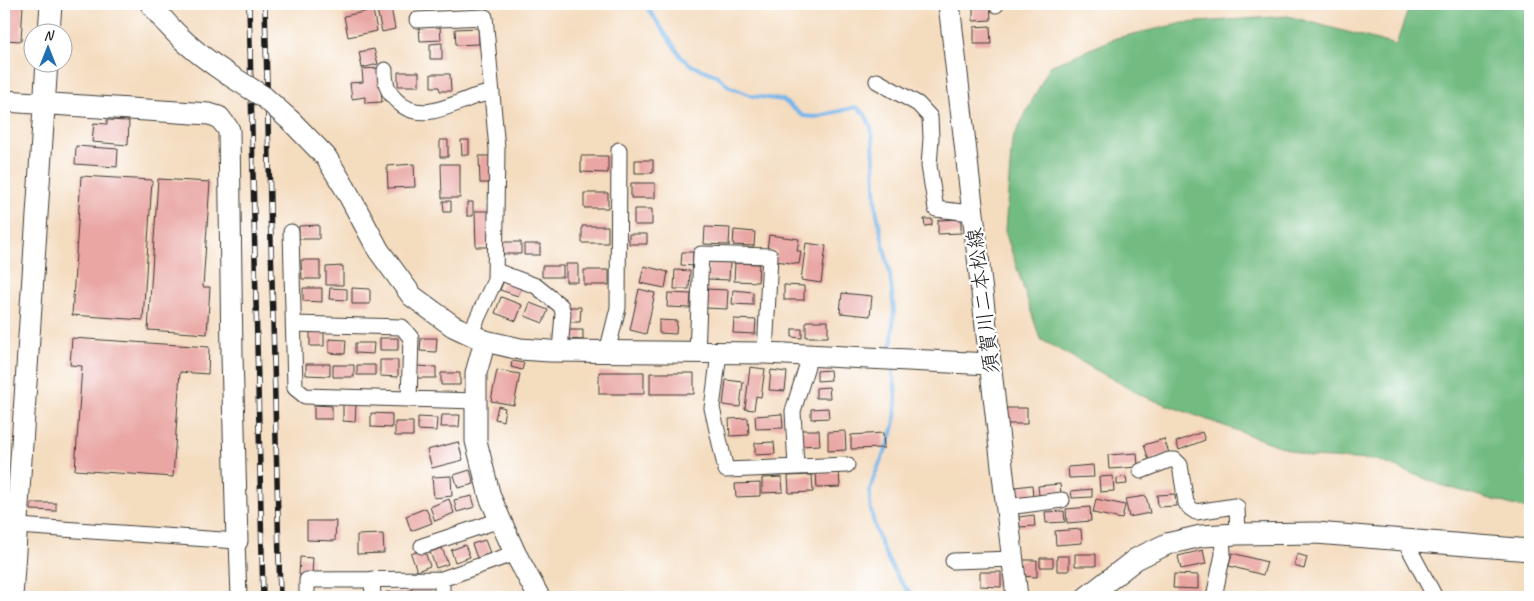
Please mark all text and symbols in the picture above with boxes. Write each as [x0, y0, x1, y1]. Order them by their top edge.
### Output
north arrow [22, 22, 72, 72]
text: N [44, 27, 55, 44]
street label: 須賀川二本松線 [961, 226, 1005, 376]

